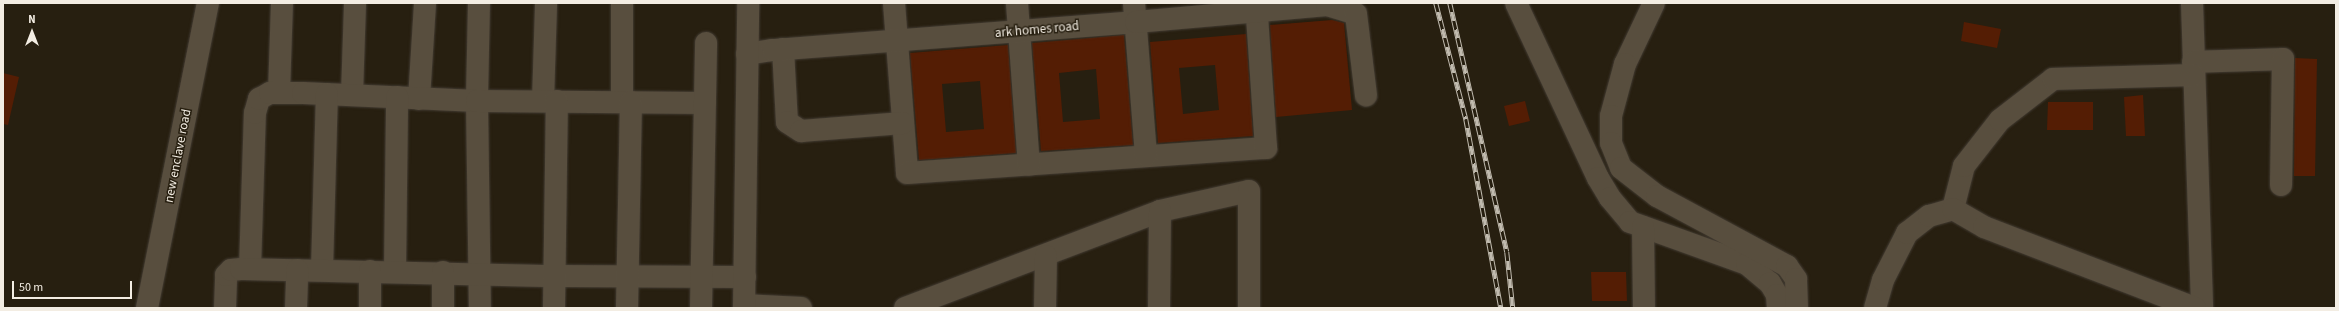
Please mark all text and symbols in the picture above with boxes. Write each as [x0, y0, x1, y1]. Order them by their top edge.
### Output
north arrow [12, 12, 52, 52]
text: N [28, 12, 36, 27]
street label: ark homes road [994, 19, 1080, 41]
street label: new enclave road [161, 108, 195, 204]
scale bar [14, 273, 134, 299]
text: 50 m [19, 279, 43, 296]

